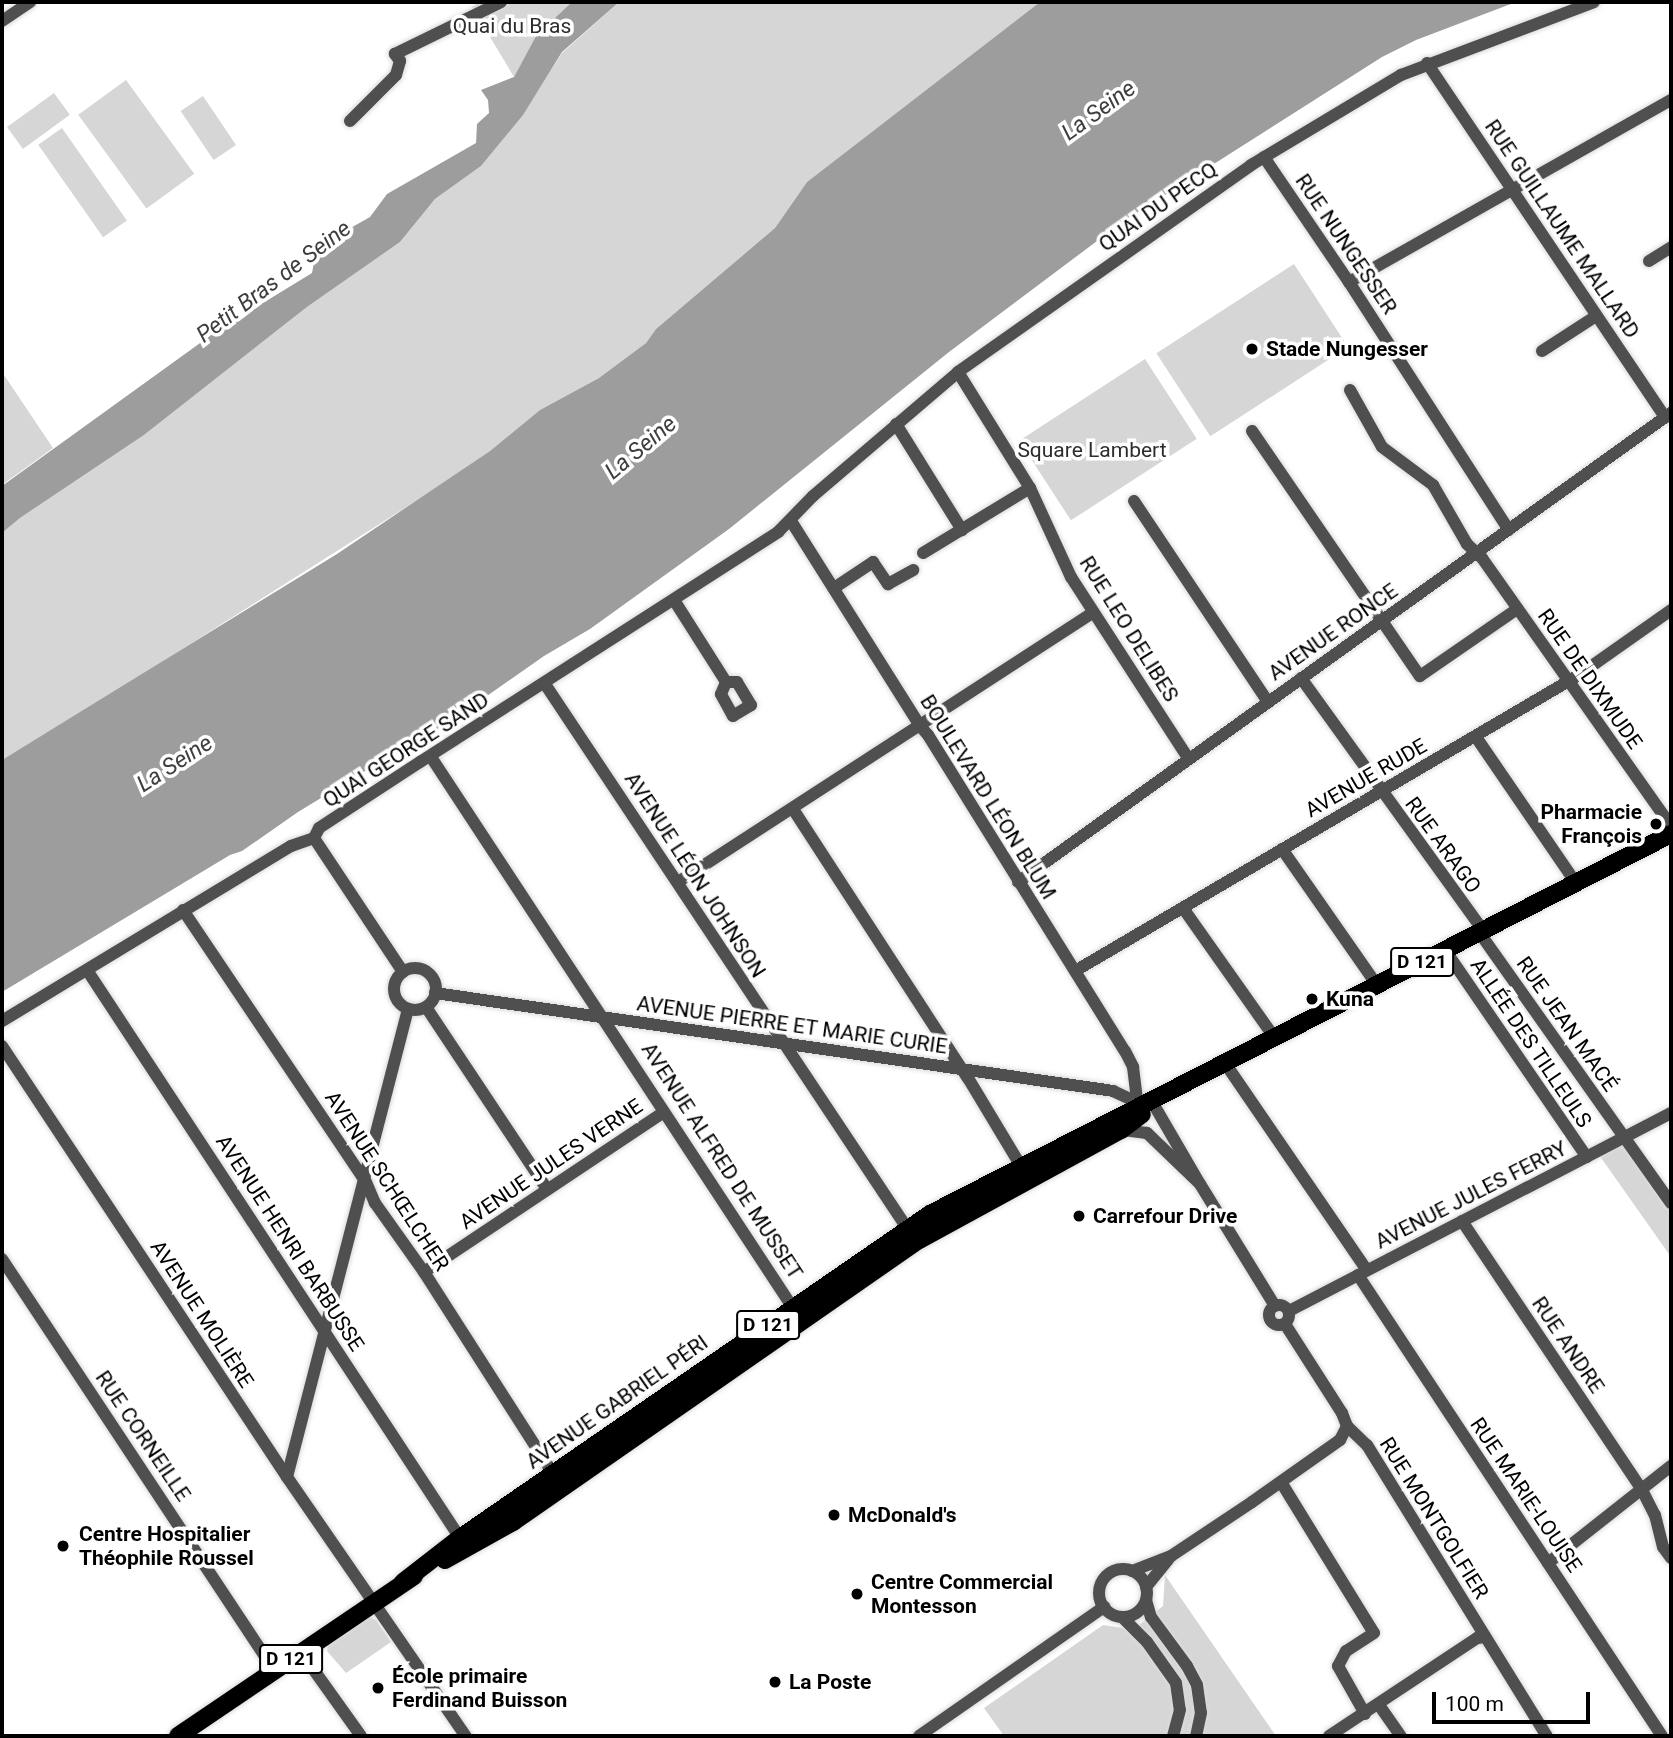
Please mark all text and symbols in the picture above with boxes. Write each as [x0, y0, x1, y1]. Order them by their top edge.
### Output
park label: Quai du Bras [453, 13, 571, 39]
water label: La Seine [1057, 75, 1141, 147]
street label: RUE GUILLAUME MALLARD [1479, 115, 1645, 343]
street label: QUAI DU PECQ [1094, 157, 1222, 257]
street label: RUE NUNGESSER [1290, 169, 1402, 319]
water label: Petit Bras de Seine [191, 215, 357, 349]
place label: Stade Nungesser [1266, 336, 1428, 362]
marker: Stade Nungesser [1244, 341, 1260, 357]
water label: La Seine [600, 410, 682, 486]
park label: Square Lambert [1017, 437, 1167, 463]
street label: RUE LEO DELIBES [1074, 552, 1184, 706]
street label: AVENUE RONCE [1264, 578, 1402, 686]
street label: RUE DE DIXMUDE [1532, 604, 1648, 754]
street label: QUAI GEORGE SAND [318, 687, 494, 813]
street label: BOULEVARD LÉON BLUM [915, 690, 1061, 904]
water label: La Seine [132, 729, 218, 799]
street label: AVENUE RUDE [1301, 733, 1431, 823]
street label: AVENUE LÉON JOHNSON [619, 768, 771, 982]
street label: RUE ARAGO [1400, 792, 1486, 898]
place label: Pharmacie François [1541, 799, 1642, 849]
marker: Pharmacie François [1648, 816, 1664, 832]
road number: D 121 [1389, 946, 1455, 978]
street label: RUE JEAN MACÉ [1511, 952, 1623, 1096]
street label: ALLÉE DES TILLEULS [1465, 953, 1597, 1133]
place label: Kuna [1326, 986, 1374, 1012]
street label: AVENUE PIERRE ET MARIE CURIE [635, 991, 949, 1059]
marker: Kuna [1304, 991, 1320, 1007]
street label: AVENUE ALFRED DE MUSSET [636, 1038, 808, 1284]
street label: AVENUE SCHŒLCHER [319, 1086, 455, 1276]
street label: AVENUE JULES VERNE [455, 1093, 647, 1235]
street label: AVENUE HENRI BARBUSSE [211, 1130, 369, 1356]
street label: AVENUE JULES FERRY [1371, 1136, 1571, 1254]
place label: Carrefour Drive [1093, 1203, 1237, 1229]
marker: Carrefour Drive [1071, 1208, 1087, 1224]
street label: AVENUE MOLIÈRE [145, 1236, 259, 1392]
street label: RUE ANDRE [1527, 1292, 1609, 1398]
road number: D 121 [735, 1310, 801, 1340]
street label: AVENUE GABRIEL PÉRI [521, 1330, 713, 1474]
street label: RUE CORNEILLE [90, 1366, 196, 1506]
street label: RUE MARIE-LOUISE [1465, 1413, 1587, 1577]
street label: RUE MONTGOLFIER [1374, 1433, 1494, 1603]
place label: McDonald's [848, 1502, 956, 1528]
marker: McDonald's [826, 1507, 842, 1523]
place label: Centre Hospitalier Théophile Roussel [79, 1521, 254, 1571]
marker: Centre Hospitalier Théophile Roussel [53, 1536, 73, 1556]
place label: Centre Commercial Montesson [871, 1569, 1053, 1619]
marker: Centre Commercial Montesson [849, 1586, 865, 1602]
road number: D 121 [258, 1644, 324, 1674]
place label: École primaire Ferdinand Buisson [392, 1663, 567, 1713]
place label: La Poste [789, 1669, 871, 1695]
marker: La Poste [767, 1674, 783, 1690]
scale bar [1435, 1678, 1592, 1722]
marker: École primaire Ferdinand Buisson [370, 1680, 386, 1696]
text: 100 m [1445, 1692, 1504, 1716]

